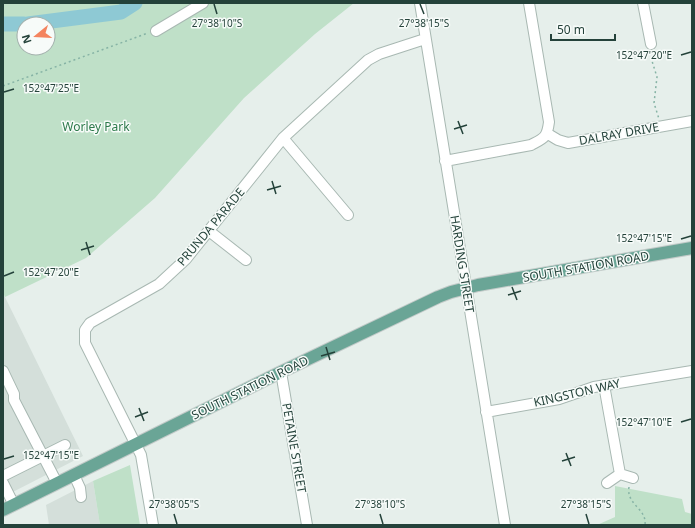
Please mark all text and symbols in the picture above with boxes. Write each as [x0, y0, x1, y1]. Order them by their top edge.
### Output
north arrow [16, 16, 56, 56]
text: 27°38'10"S [192, 16, 243, 30]
text: 27°38'15"S [399, 16, 450, 30]
scale bar [551, 16, 615, 42]
text: 50 m [557, 21, 585, 38]
text: N [17, 33, 35, 46]
text: 152°47'20"E [616, 48, 672, 62]
text: 152°47'25"E [23, 81, 79, 95]
park label: Worley Park [62, 118, 130, 135]
street label: DALRAY DRIVE [578, 118, 660, 149]
street label: PRUNDA PARADE [173, 184, 248, 269]
street label: HARDING STREET [446, 214, 479, 314]
text: 152°47'15"E [616, 231, 672, 245]
street label: SOUTH STATION ROAD [521, 247, 651, 286]
text: 152°47'20"E [23, 265, 79, 279]
street label: SOUTH STATION ROAD [189, 352, 311, 423]
street label: KINGSTON WAY [532, 374, 622, 411]
street label: PETAINE STREET [278, 402, 311, 495]
text: 152°47'10"E [616, 415, 672, 429]
text: 152°47'15"E [23, 448, 79, 462]
text: 27°38'05"S [149, 497, 200, 511]
text: 27°38'10"S [355, 497, 406, 511]
text: 27°38'15"S [561, 497, 612, 511]

